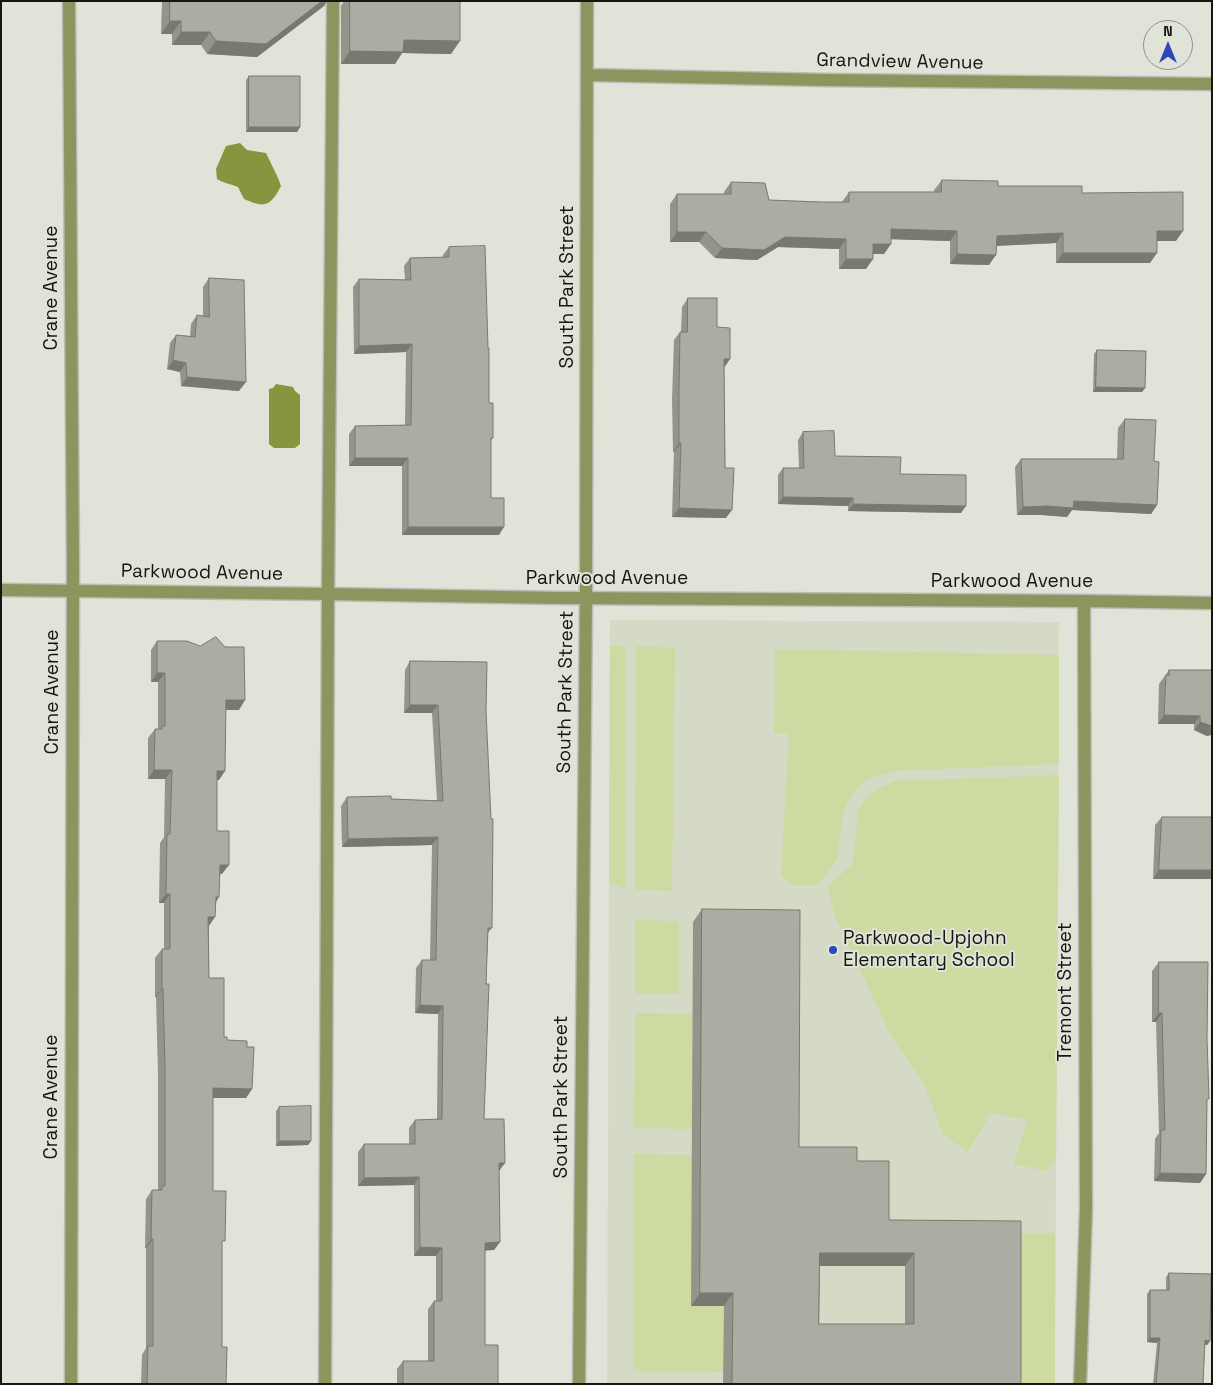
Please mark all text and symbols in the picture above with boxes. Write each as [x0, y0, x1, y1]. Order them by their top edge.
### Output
north arrow [1143, 20, 1193, 70]
text: N [1163, 22, 1173, 40]
street label: Grandview Avenue [816, 49, 984, 75]
street label: South Park Street [557, 206, 579, 368]
street label: Crane Avenue [41, 226, 63, 350]
street label: Parkwood Avenue [121, 560, 283, 586]
street label: Parkwood Avenue [526, 568, 688, 590]
street label: Parkwood Avenue [931, 571, 1093, 593]
street label: South Park Street [553, 610, 579, 774]
street label: Crane Avenue [42, 630, 64, 754]
street label: Tremont Street [1055, 923, 1077, 1061]
place label: Parkwood-Upjohn Elementary School [843, 928, 1015, 972]
marker: Parkwood-Upjohn Elementary School [827, 944, 839, 956]
street label: South Park Street [551, 1016, 573, 1178]
street label: Crane Avenue [41, 1035, 63, 1159]

